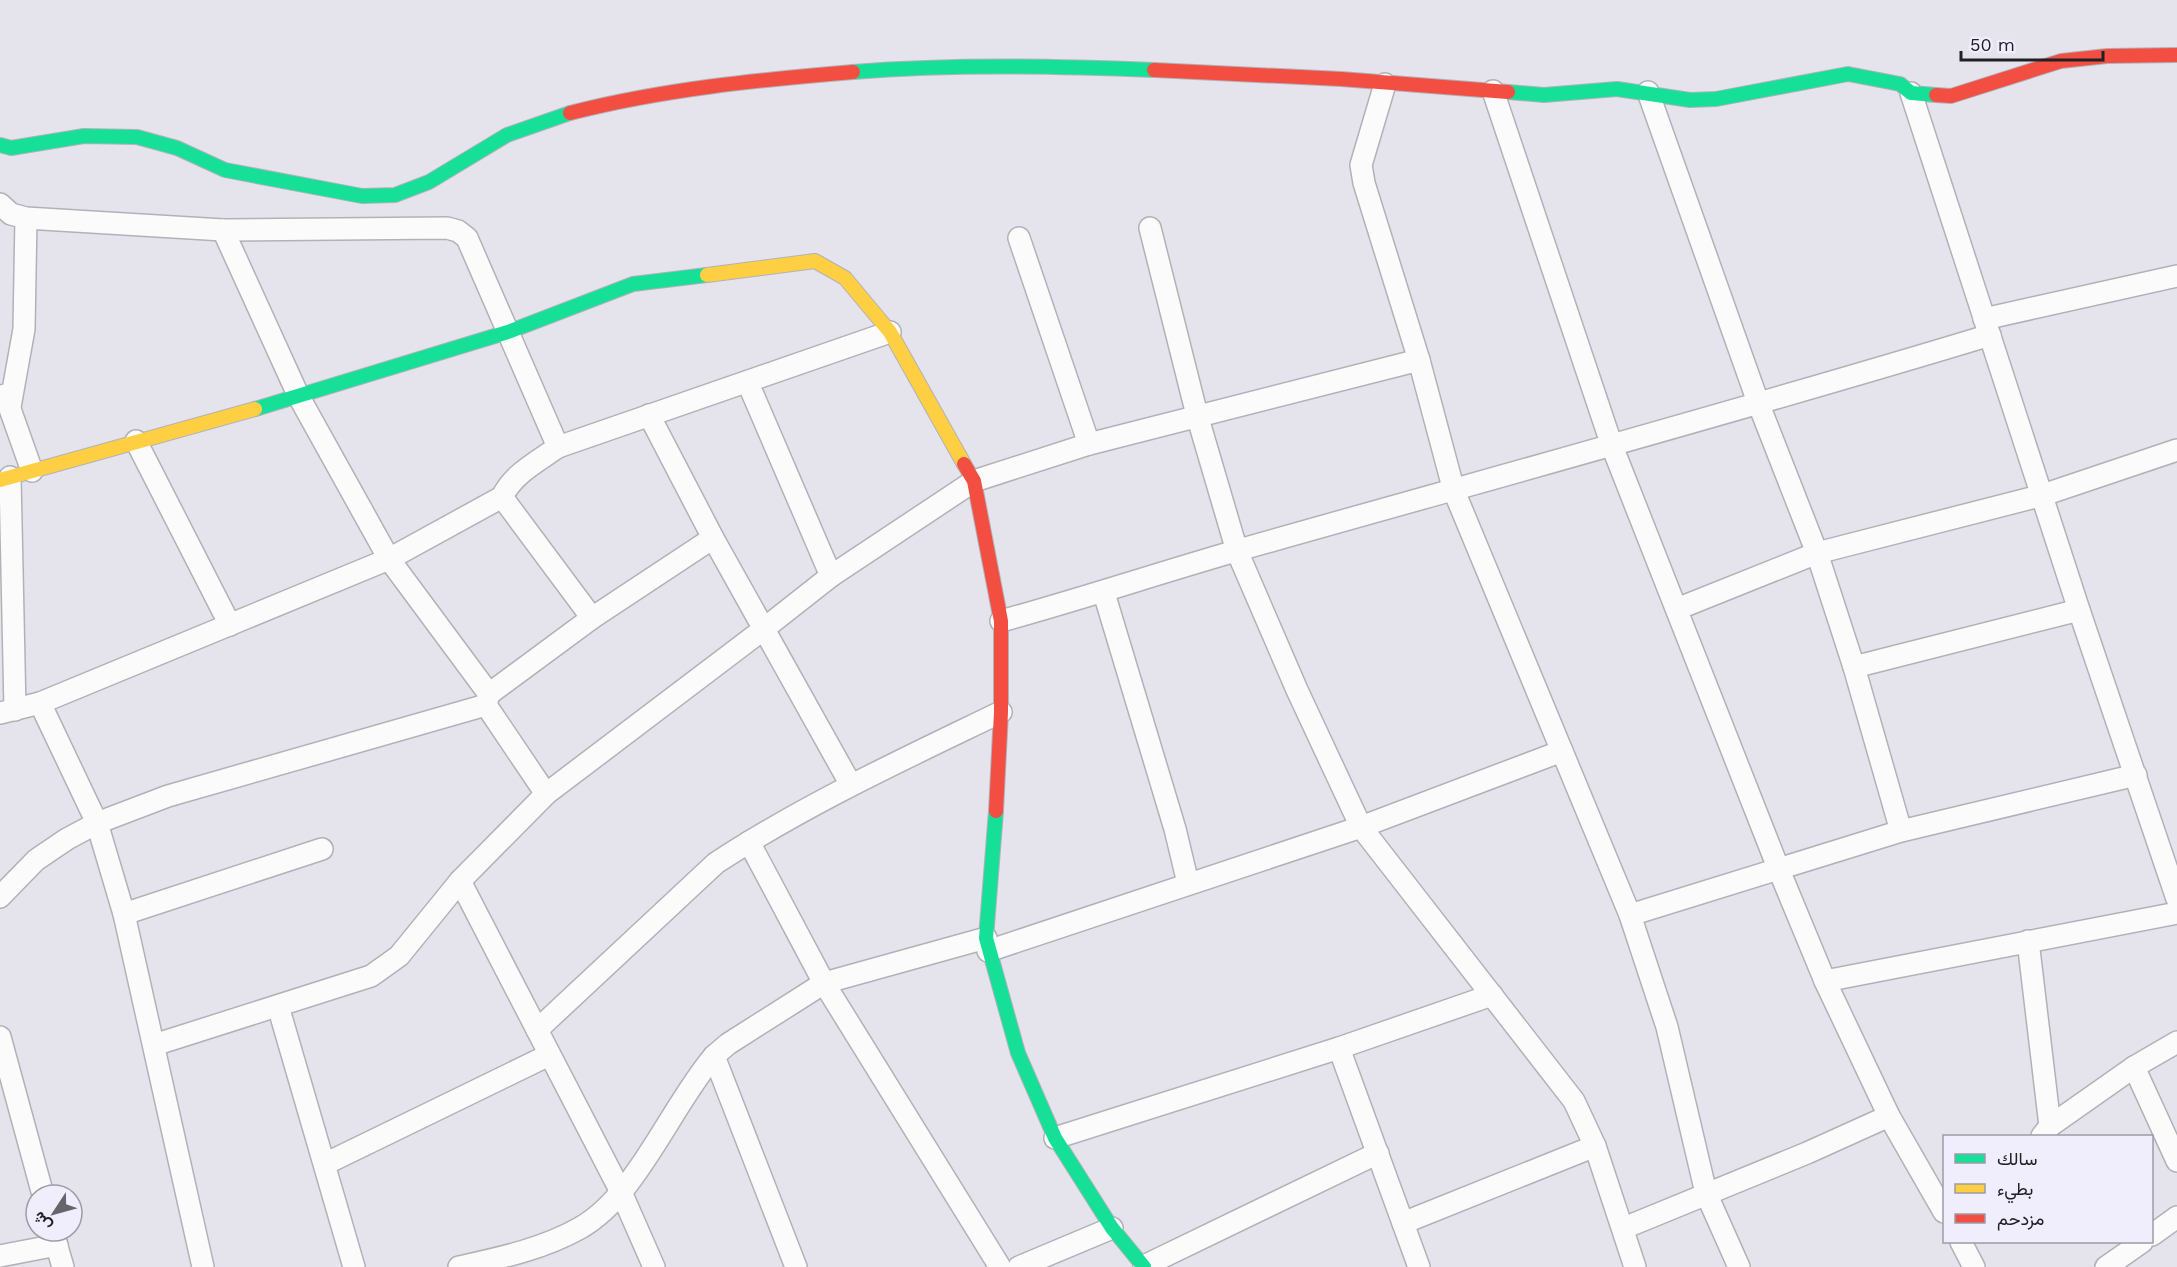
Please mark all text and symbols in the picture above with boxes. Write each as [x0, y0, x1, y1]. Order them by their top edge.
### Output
scale bar [1961, 24, 2104, 62]
text: 50 m [1970, 34, 2015, 55]
legend [1943, 1135, 2153, 1243]
text: سالك [1997, 1148, 2037, 1169]
text: بطيء [1997, 1178, 2033, 1204]
north arrow [24, 1183, 84, 1243]
text: ش [29, 1208, 56, 1235]
text: مزدحم [1997, 1208, 2044, 1231]

